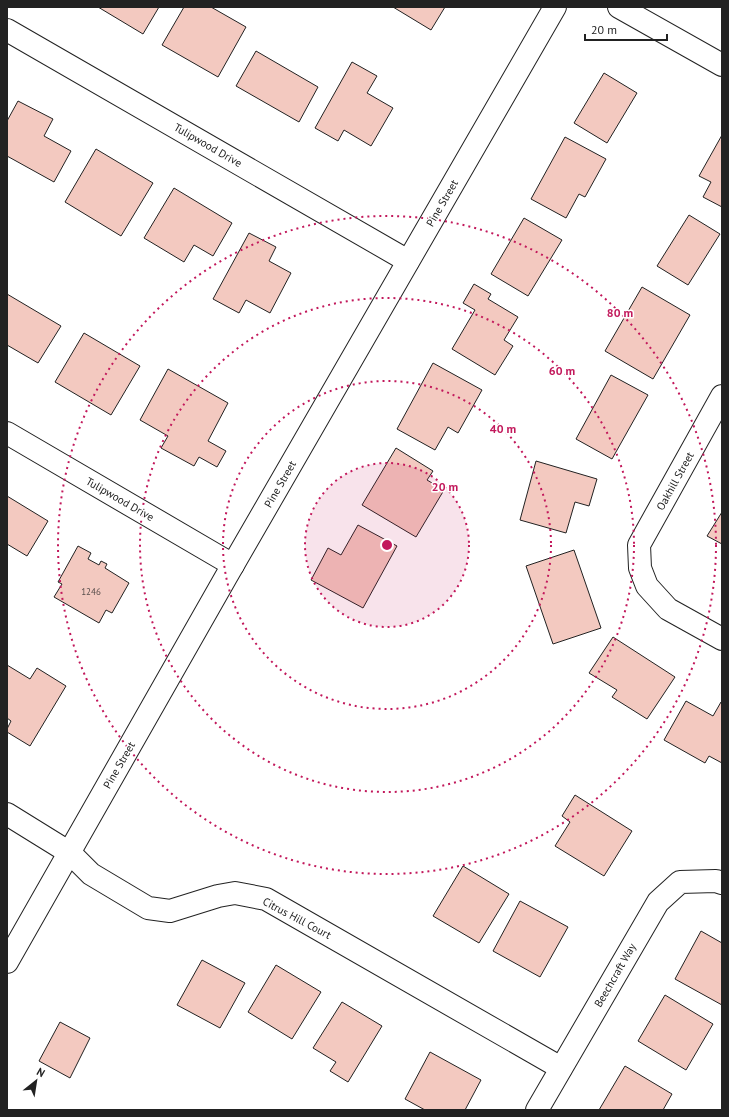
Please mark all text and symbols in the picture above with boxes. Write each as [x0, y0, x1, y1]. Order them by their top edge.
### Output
scale bar [585, 16, 667, 42]
text: 20 m [591, 22, 617, 37]
street label: Tulipwood Drive [172, 120, 245, 170]
street label: Pine Street [423, 177, 461, 229]
text: 80 m [607, 305, 633, 320]
text: 60 m [549, 363, 575, 378]
text: 40 m [490, 421, 516, 436]
street label: Oakhill Street [653, 449, 697, 513]
street label: Pine Street [261, 458, 299, 510]
street label: Tulipwood Drive [84, 474, 157, 524]
text: 20 m [432, 479, 458, 494]
centre of rings [380, 538, 394, 552]
house number: 1246 [81, 586, 101, 597]
street label: Pine Street [100, 739, 138, 791]
street label: Citrus Hill Court [260, 894, 334, 942]
street label: Beechcraft Way [591, 940, 639, 1009]
north arrow [16, 1061, 56, 1101]
text: N [34, 1064, 48, 1080]

